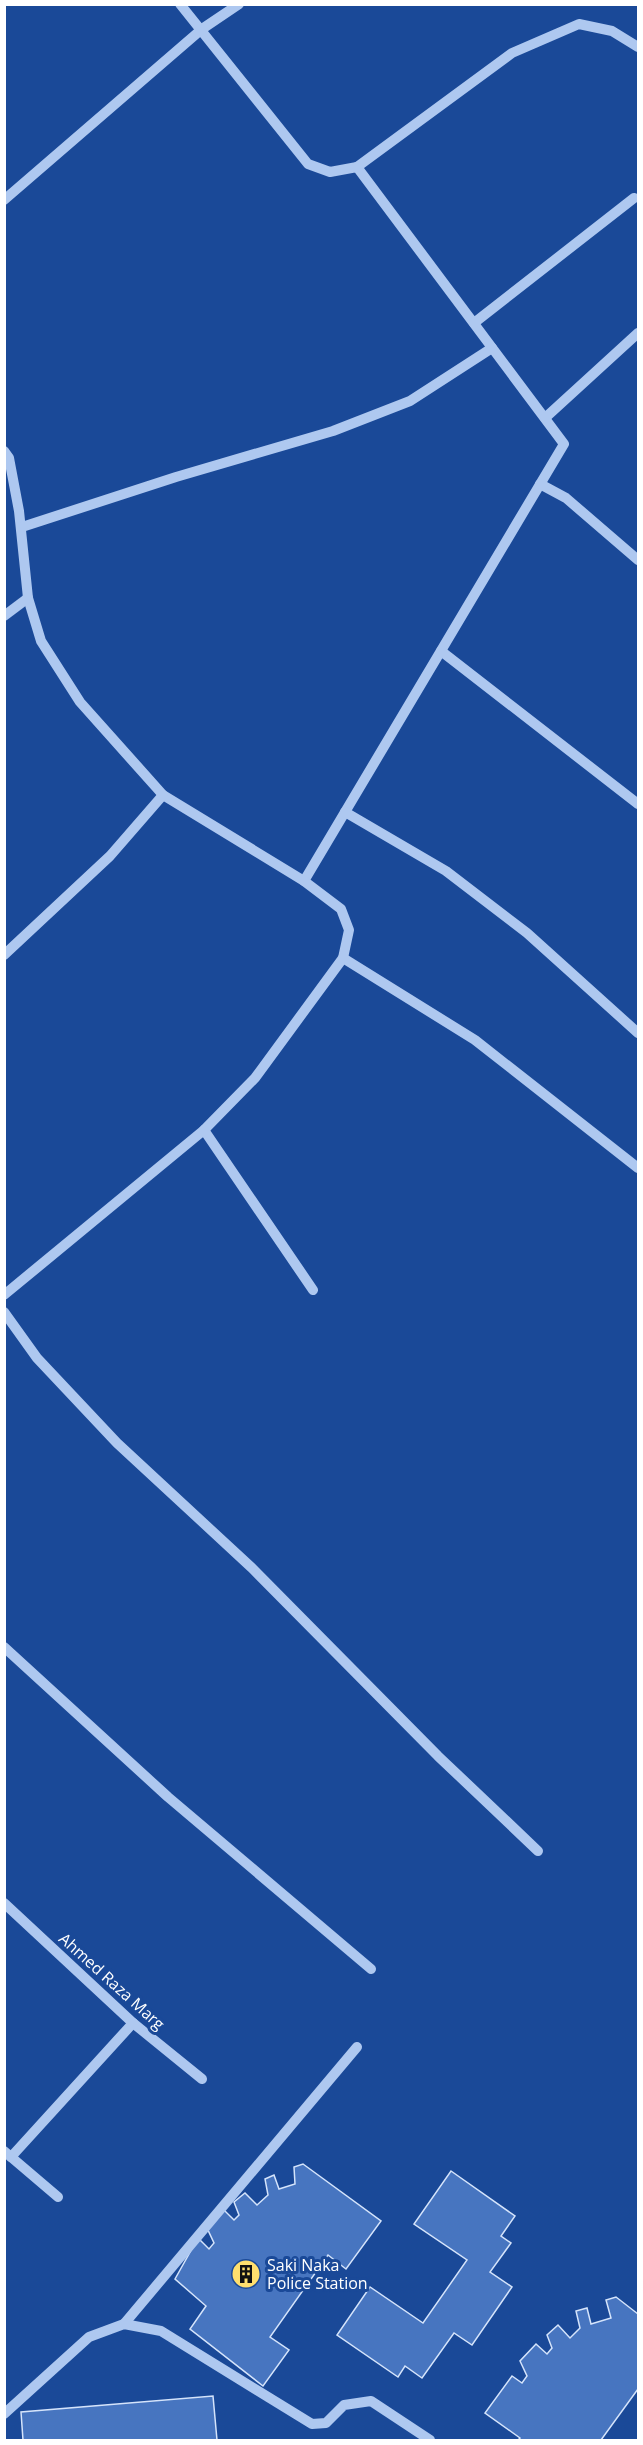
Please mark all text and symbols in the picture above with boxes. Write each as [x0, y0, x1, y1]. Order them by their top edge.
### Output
street label: Ahmed Raza Marg [54, 1927, 170, 2035]
place label: Saki Naka Police Station [267, 2254, 368, 2294]
building icon: Saki Naka Police Station [230, 2258, 262, 2290]

